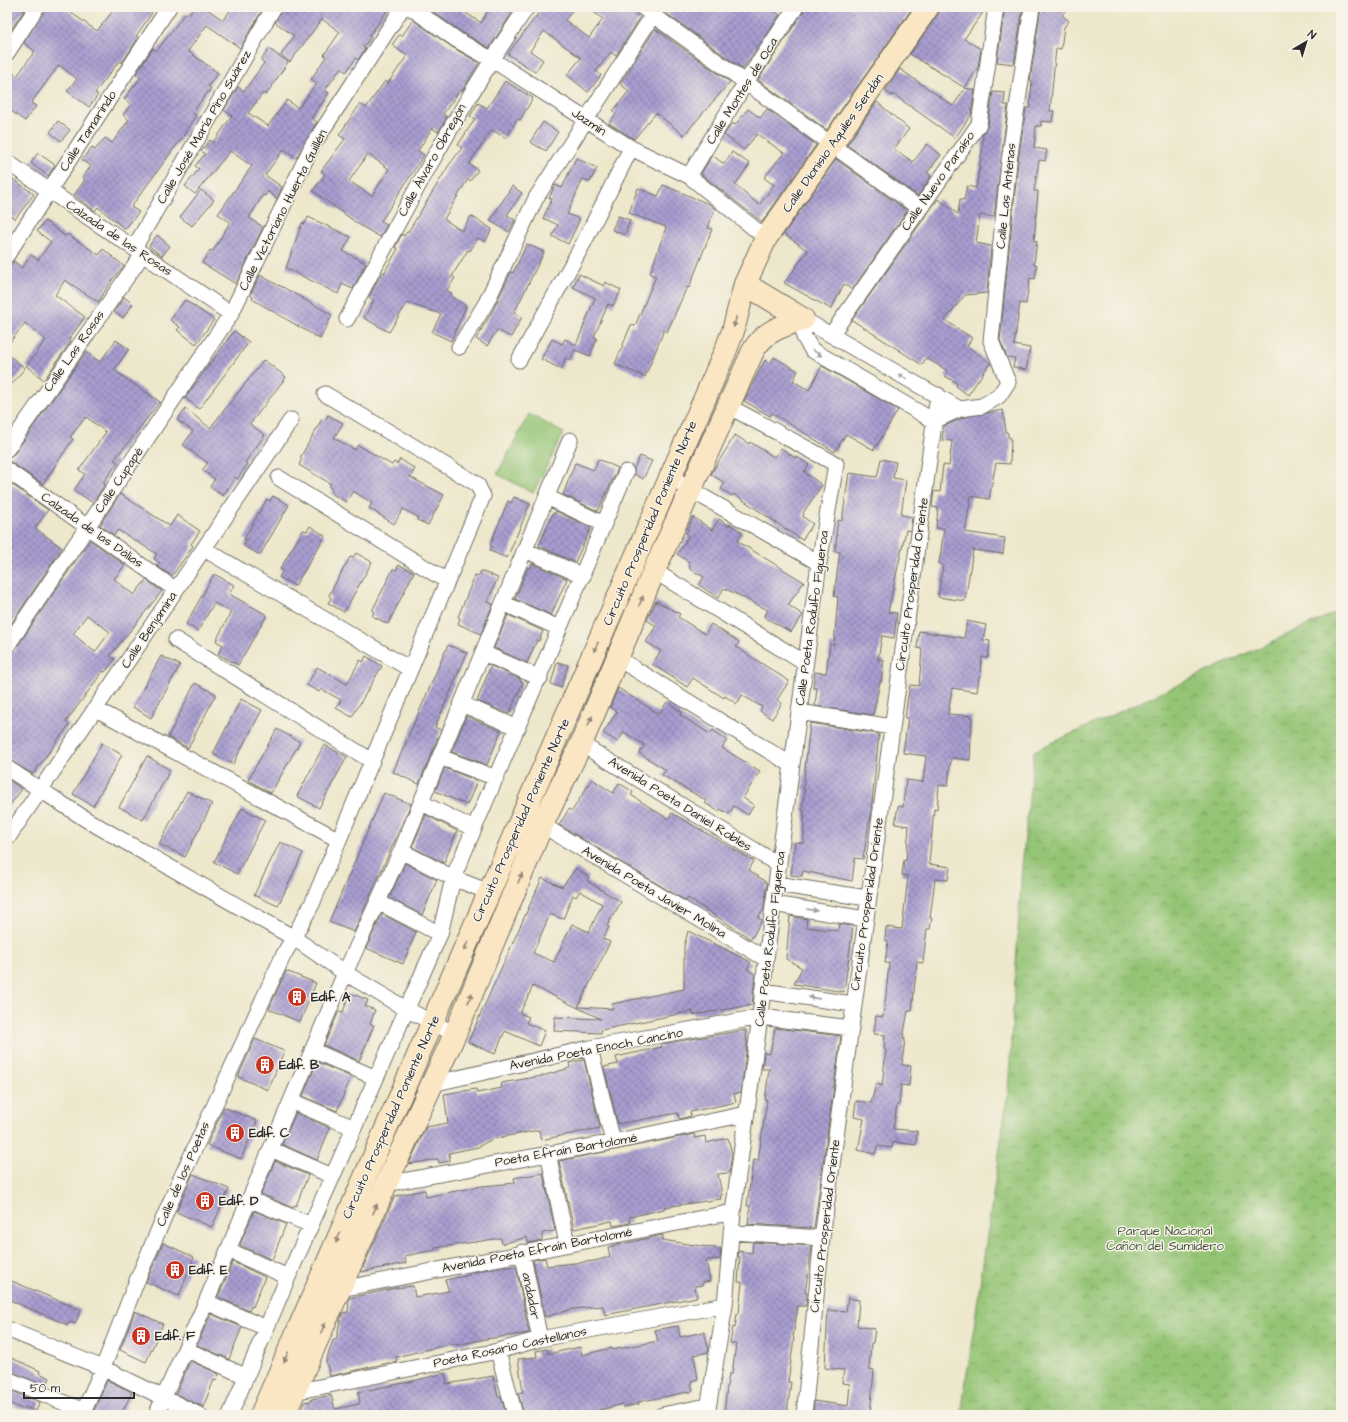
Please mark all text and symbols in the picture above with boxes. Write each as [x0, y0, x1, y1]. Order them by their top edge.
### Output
north arrow [1286, 22, 1326, 62]
text: N [1305, 26, 1319, 43]
street label: Calle Montes de Oca [702, 34, 782, 148]
street label: Calle José María Pino Suárez [152, 46, 256, 207]
street label: Calle Dionisio Aquiles Serdán [778, 69, 888, 216]
street label: Calle Tamarindo [55, 86, 121, 175]
street label: Calle Álvaro Obregón [394, 100, 472, 220]
street label: Jazmín [568, 104, 610, 140]
street label: Calle Victoriano Huerta Guillén [234, 126, 332, 294]
street label: Calle Nuevo Paraíso [897, 127, 980, 234]
street label: Calle Las Antenas [991, 142, 1021, 250]
street label: Calzada de las Rosas [62, 196, 176, 281]
street label: Calle Las Rosas [39, 306, 109, 395]
one-way arrow [732, 316, 738, 328]
one-way arrow [811, 349, 823, 356]
one-way arrow [898, 373, 909, 380]
street label: Circuito Prosperidad Poniente Norte [599, 418, 701, 628]
street label: Calle Cupapé [90, 443, 148, 517]
street label: Calzada de las Dálias [37, 488, 147, 572]
street label: Circuito Prosperidad Oriente [891, 496, 933, 672]
street label: Calle Poeta Rodulfo Figueroa [791, 529, 834, 707]
street label: Calle Benjamina [117, 588, 182, 672]
one-way arrow [638, 596, 644, 607]
one-way arrow [593, 642, 599, 654]
street label: Circuito Prosperidad Poniente Norte [468, 715, 574, 925]
one-way arrow [588, 715, 594, 727]
street label: Avenida Poeta Daniel Robles [605, 752, 756, 856]
street label: Circuito Prosperidad Oriente [846, 816, 888, 992]
street label: Avenida Poeta Javier Molina [578, 842, 730, 943]
street label: Calle Poeta Rodulfo Figueroa [750, 850, 791, 1028]
one-way arrow [517, 873, 523, 884]
one-way arrow [806, 907, 818, 913]
one-way arrow [462, 940, 468, 952]
building icon: Edif. A [286, 986, 308, 1008]
place label: Edif. A [311, 988, 351, 1006]
one-way arrow [467, 993, 473, 1004]
one-way arrow [808, 995, 820, 1001]
street label: Circuito Prosperidad Poniente Norte [338, 1012, 444, 1222]
street label: Avenida Poeta Enoch Cancino [508, 1023, 685, 1075]
building icon: Edif. B [254, 1054, 276, 1076]
place label: Edif. B [279, 1056, 320, 1074]
street label: Calle de los Poetas [152, 1118, 214, 1229]
building icon: Edif. C [224, 1122, 246, 1144]
place label: Edif. C [249, 1124, 290, 1142]
street label: Poeta Efraín Bartolomé [493, 1129, 639, 1171]
street label: Circuito Prosperidad Oriente [805, 1138, 845, 1314]
building icon: Edif. D [194, 1190, 216, 1212]
place label: Edif. D [219, 1192, 259, 1210]
one-way arrow [372, 1204, 378, 1215]
park label: Parque Nacional Cañón del Sumidero [1106, 1222, 1224, 1255]
street label: Avenida Poeta Efraín Bartolomé [440, 1223, 634, 1277]
one-way arrow [335, 1233, 341, 1244]
building icon: Edif. E [164, 1259, 186, 1281]
place label: Edif. E [189, 1261, 228, 1279]
street label: andador [517, 1271, 545, 1321]
street label: Poeta Rosario Castellanos [431, 1322, 589, 1372]
one-way arrow [320, 1323, 326, 1334]
building icon: Edif. F [130, 1325, 152, 1347]
place label: Edif. F [155, 1327, 196, 1345]
one-way arrow [283, 1352, 289, 1363]
scale bar [24, 1374, 134, 1400]
text: 50 m [30, 1380, 61, 1397]

